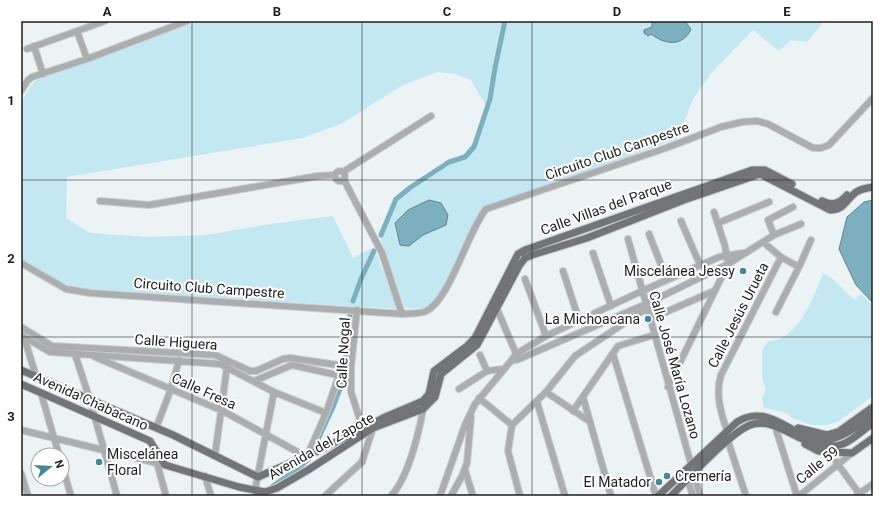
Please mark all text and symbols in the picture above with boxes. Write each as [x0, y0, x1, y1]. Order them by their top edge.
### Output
text: A [103, 4, 112, 19]
text: B [273, 4, 281, 19]
text: C [443, 4, 452, 19]
text: D [613, 4, 621, 19]
text: E [783, 4, 791, 19]
text: 1 [7, 93, 15, 108]
street label: Circuito Club Campestre [543, 119, 691, 183]
street label: Calle Villas del Parque [538, 176, 674, 238]
text: 2 [7, 251, 15, 266]
street label: Calle Jesús Urueta [704, 260, 772, 370]
place label: Miscelánea Jessy [624, 263, 735, 279]
marker: Miscelánea Jessy [738, 266, 748, 276]
street label: Circuito Club Campestre [133, 275, 285, 301]
street label: Calle José María Lozano [646, 289, 704, 441]
place label: La Michoacana [545, 311, 640, 327]
marker: La Michoacana [643, 314, 653, 324]
street label: Calle Nogal [333, 317, 353, 389]
street label: Calle Higuera [134, 331, 218, 353]
street label: Avenida Chabacano [31, 369, 151, 433]
street label: Calle Fresa [169, 370, 239, 412]
text: 3 [7, 409, 15, 424]
street label: Avenida del Zapote [265, 409, 377, 483]
street label: Calle 59 [792, 443, 842, 487]
place label: Miscelánea Floral [107, 446, 178, 478]
north arrow [30, 447, 70, 487]
marker: Miscelánea Floral [94, 457, 104, 467]
text: N [52, 458, 66, 470]
place label: Cremería [675, 468, 732, 484]
marker: Cremería [662, 471, 672, 481]
place label: El Matador [584, 474, 651, 490]
marker: El Matador [654, 477, 664, 487]

